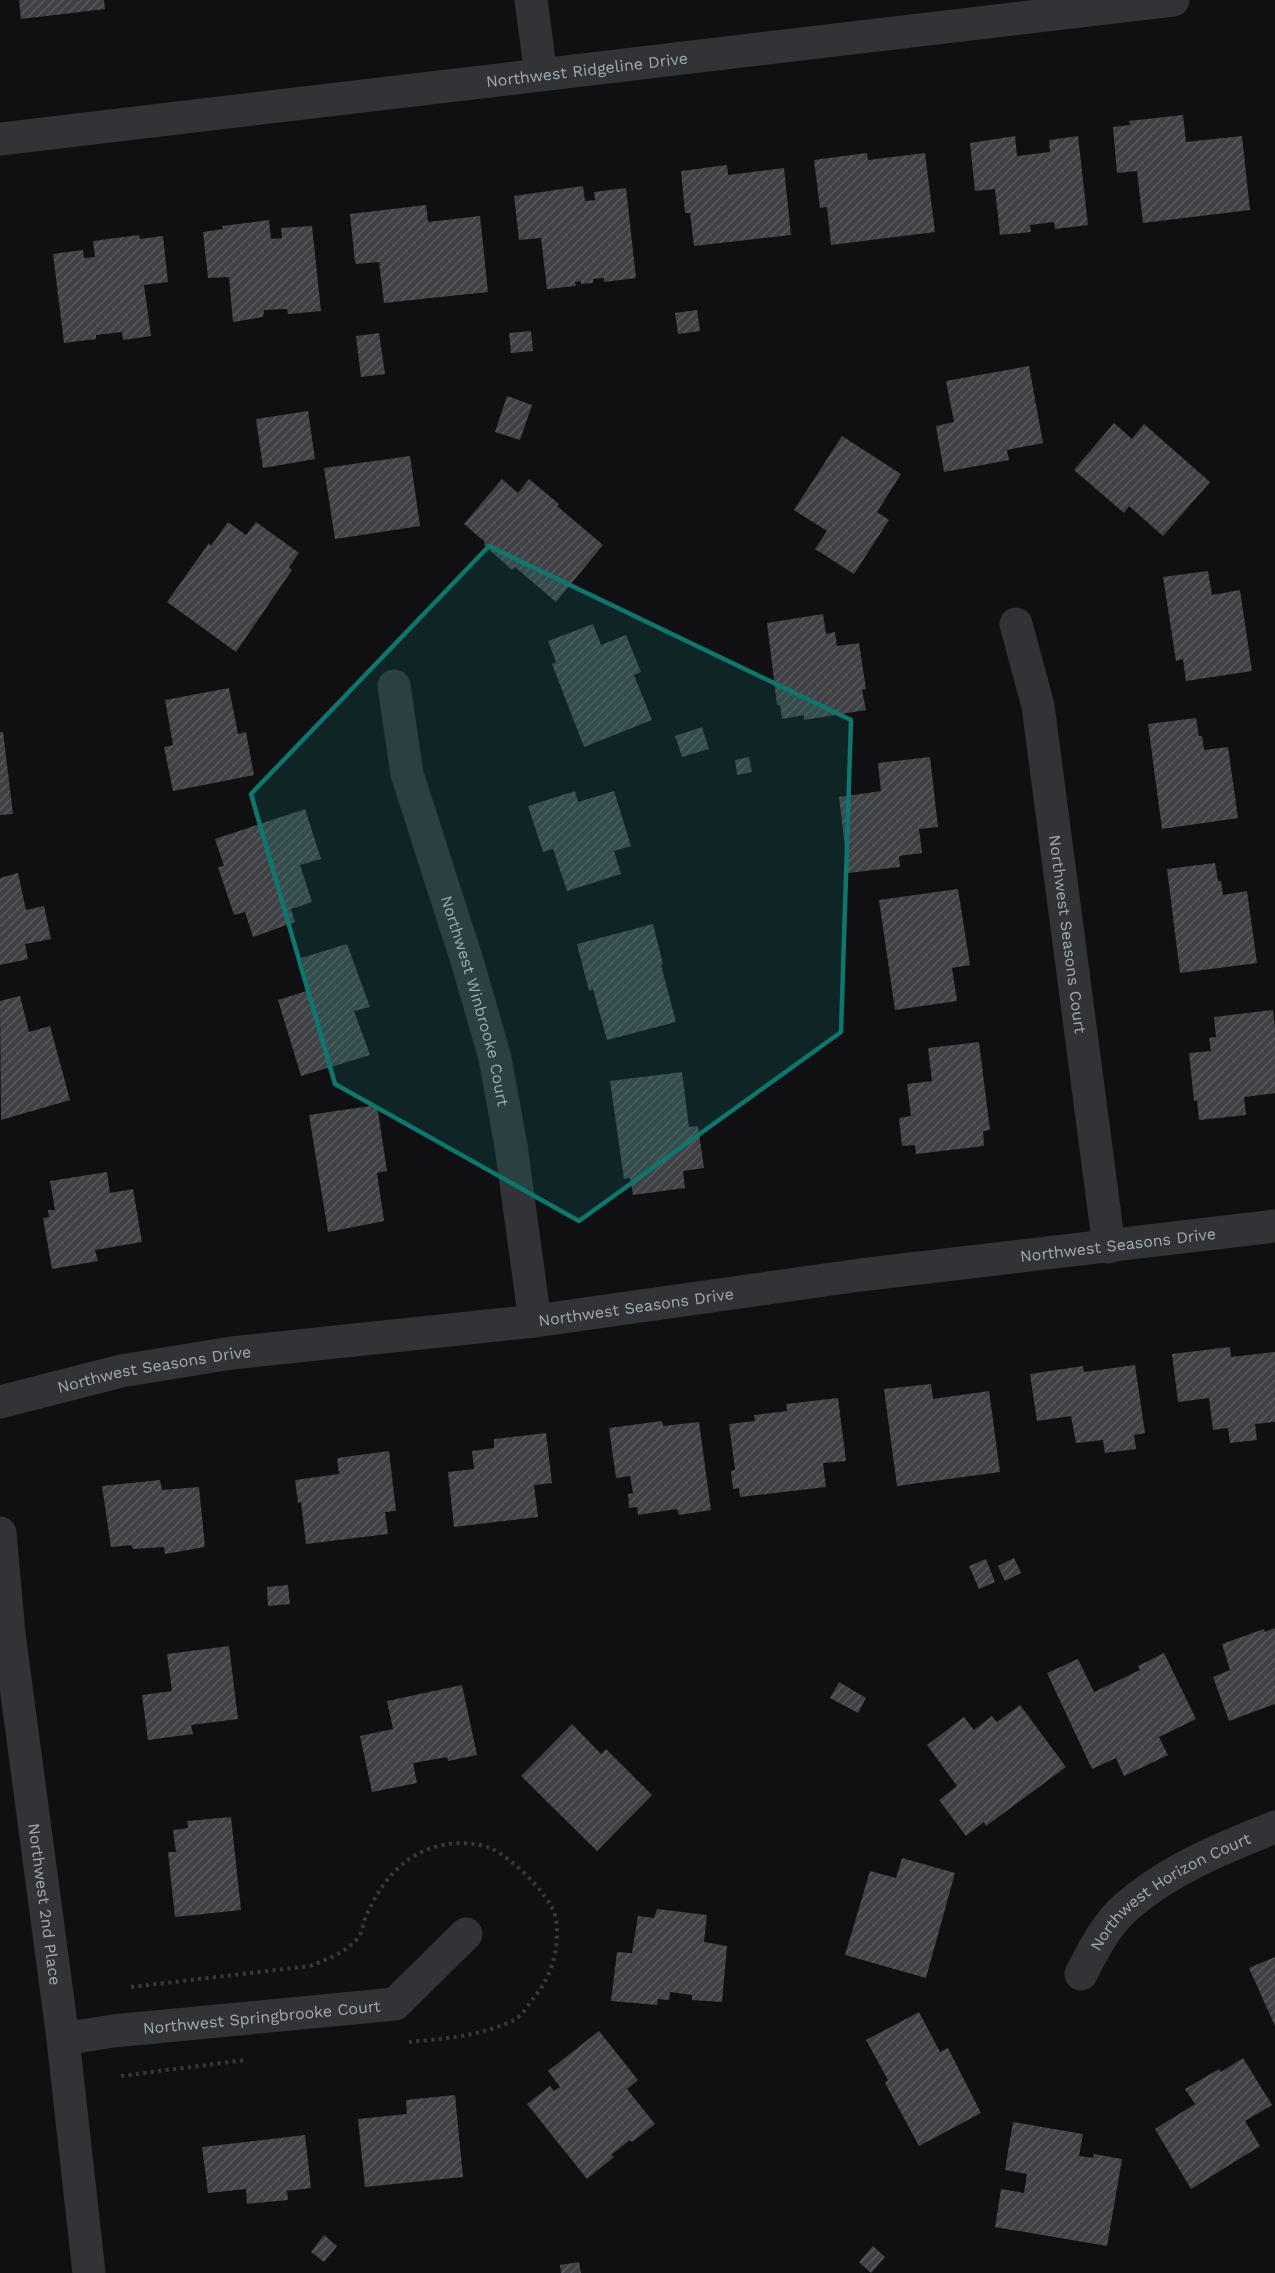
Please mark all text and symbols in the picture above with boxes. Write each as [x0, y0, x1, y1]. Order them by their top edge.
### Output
street label: Northwest Ridgeline Drive [485, 49, 689, 91]
street label: Northwest Seasons Court [1045, 834, 1090, 1035]
street label: Northwest Winbrooke Court [437, 893, 513, 1108]
street label: Northwest Seasons Drive [1019, 1224, 1217, 1266]
street label: Northwest Seasons Drive [537, 1284, 735, 1330]
street label: Northwest Seasons Drive [55, 1342, 252, 1397]
street label: Northwest 2nd Place [24, 1822, 65, 1987]
street label: Northwest Horizon Court [1086, 1829, 1254, 1954]
street label: Northwest Springbrooke Court [142, 1996, 382, 2038]

